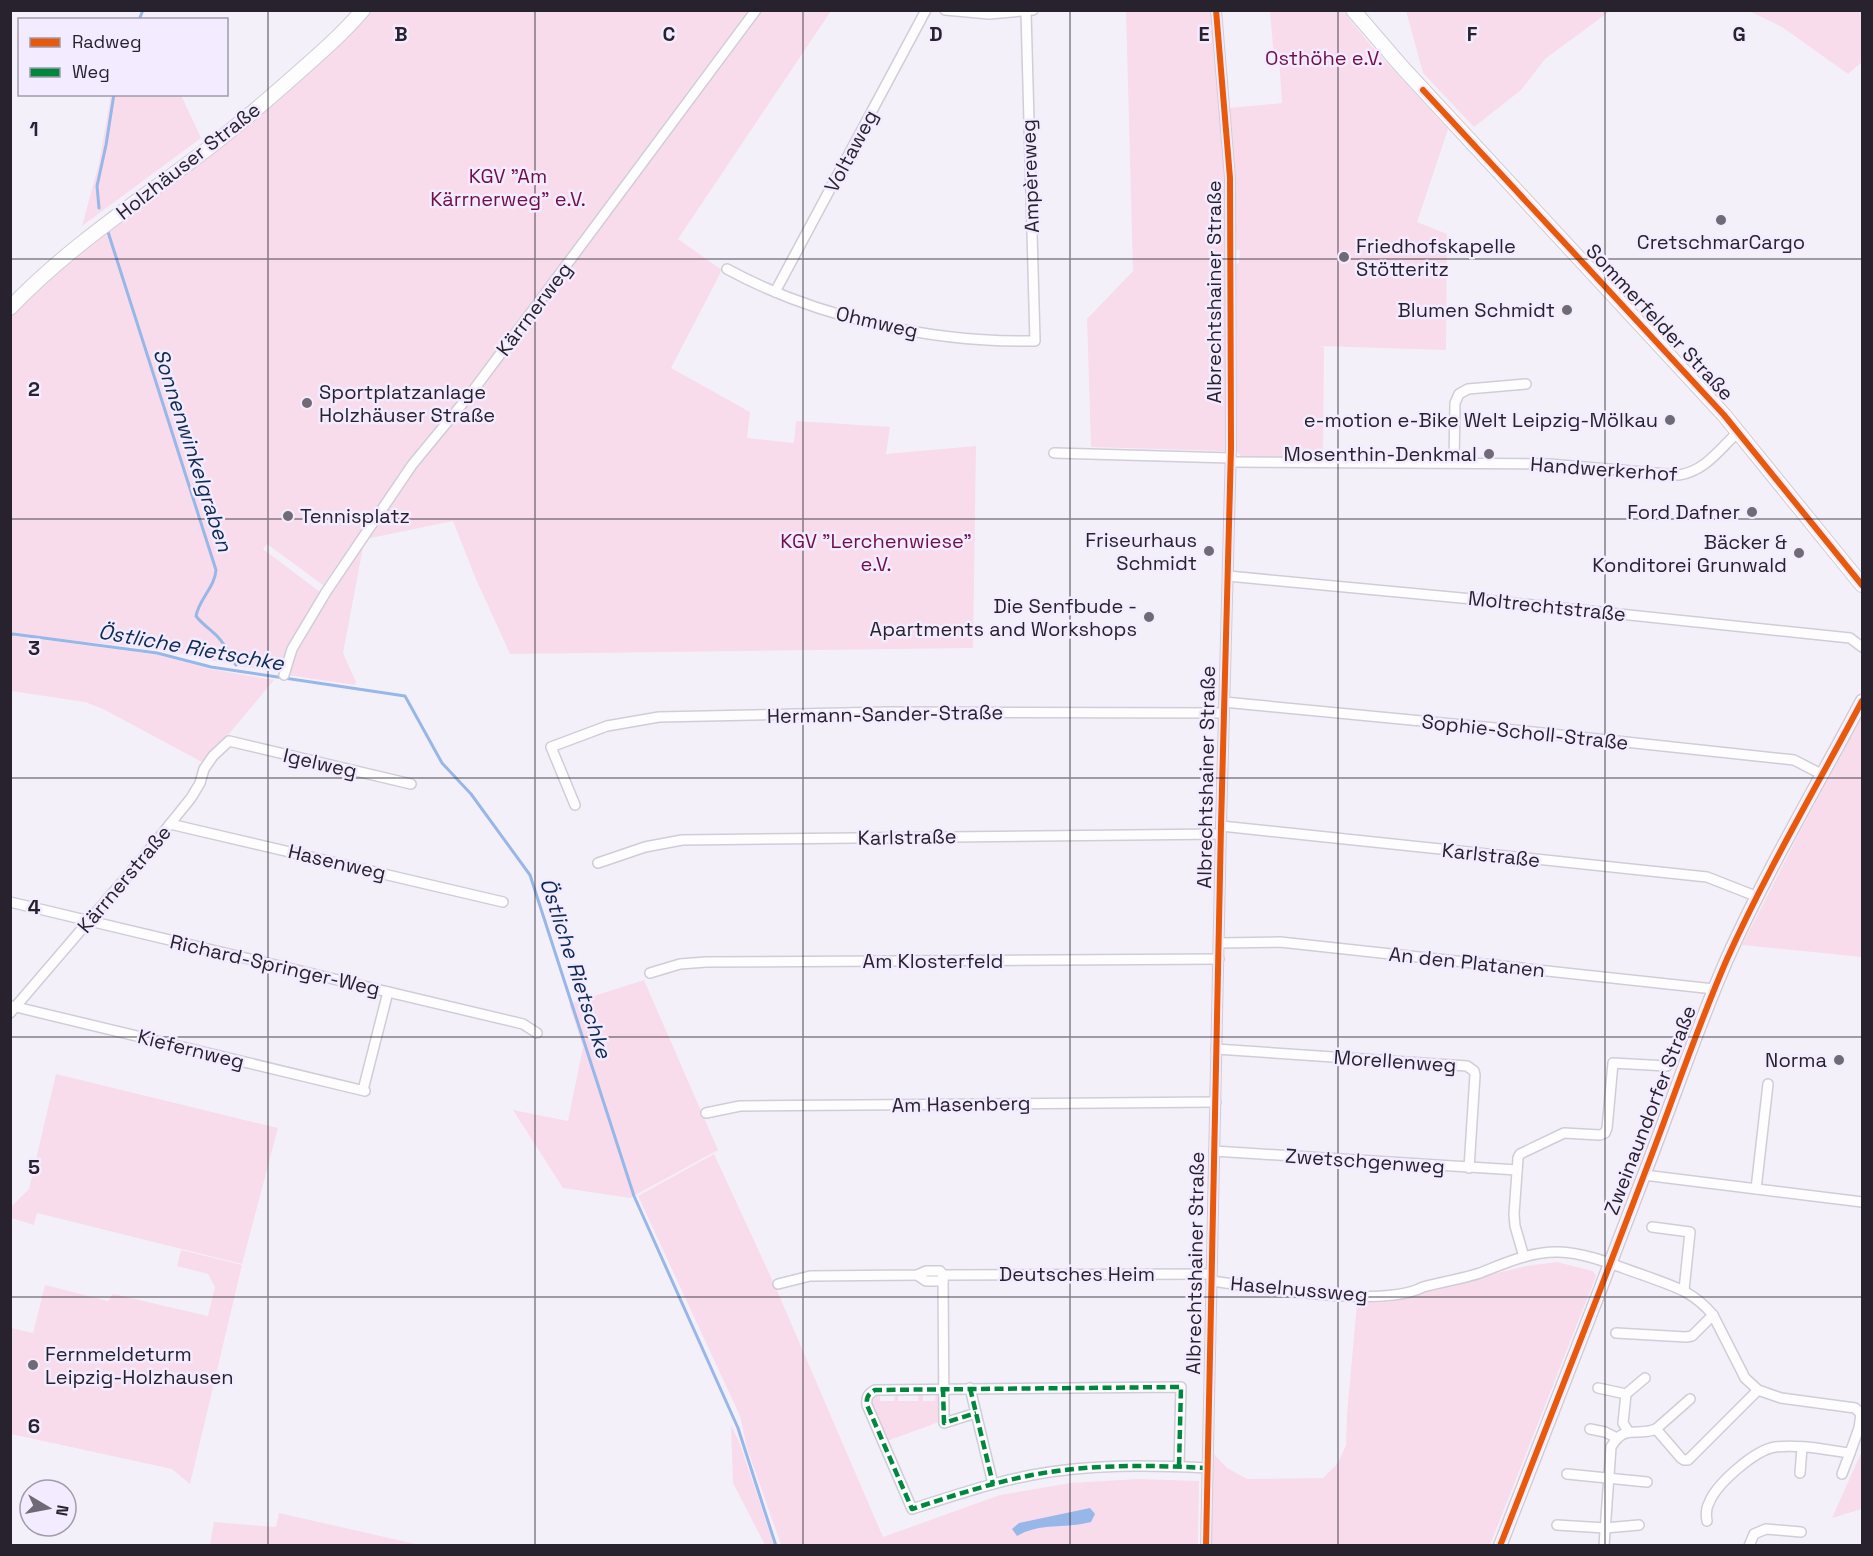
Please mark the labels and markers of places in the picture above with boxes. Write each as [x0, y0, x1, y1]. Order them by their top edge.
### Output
marker: CretschmarCargo [1714, 213, 1728, 227]
place label: CretschmarCargo [1637, 229, 1805, 255]
place label: Friedhofskapelle Stötteritz [1356, 233, 1516, 282]
marker: Friedhofskapelle Stötteritz [1337, 250, 1351, 264]
place label: Blumen Schmidt [1398, 297, 1555, 323]
marker: Blumen Schmidt [1560, 303, 1574, 317]
place label: Sportplatzanlage Holzhäuser Straße [319, 379, 495, 428]
marker: Sportplatzanlage Holzhäuser Straße [300, 396, 314, 410]
place label: e-motion e-Bike Welt Leipzig-Mölkau [1304, 407, 1658, 433]
marker: e-motion e-Bike Welt Leipzig-Mölkau [1663, 413, 1677, 427]
place label: Mosenthin-Denkmal [1284, 441, 1477, 467]
marker: Mosenthin-Denkmal [1482, 447, 1496, 461]
place label: Ford Dafner [1627, 499, 1740, 525]
place label: Tennisplatz [300, 503, 410, 529]
marker: Ford Dafner [1745, 505, 1759, 519]
marker: Tennisplatz [281, 509, 295, 523]
place label: Friseurhaus Schmidt [1085, 527, 1197, 576]
place label: Bäcker & Konditorei Grunwald [1592, 529, 1787, 578]
marker: Friseurhaus Schmidt [1202, 544, 1216, 558]
marker: Bäcker & Konditorei Grunwald [1792, 546, 1806, 560]
place label: Die Senfbude - Apartments and Workshops [870, 593, 1137, 642]
marker: Die Senfbude - Apartments and Workshops [1142, 610, 1156, 624]
place label: Norma [1765, 1047, 1827, 1073]
marker: Norma [1832, 1053, 1846, 1067]
place label: Fernmeldeturm Leipzig-Holzhausen [45, 1341, 234, 1390]
marker: Fernmeldeturm Leipzig-Holzhausen [26, 1358, 40, 1372]

